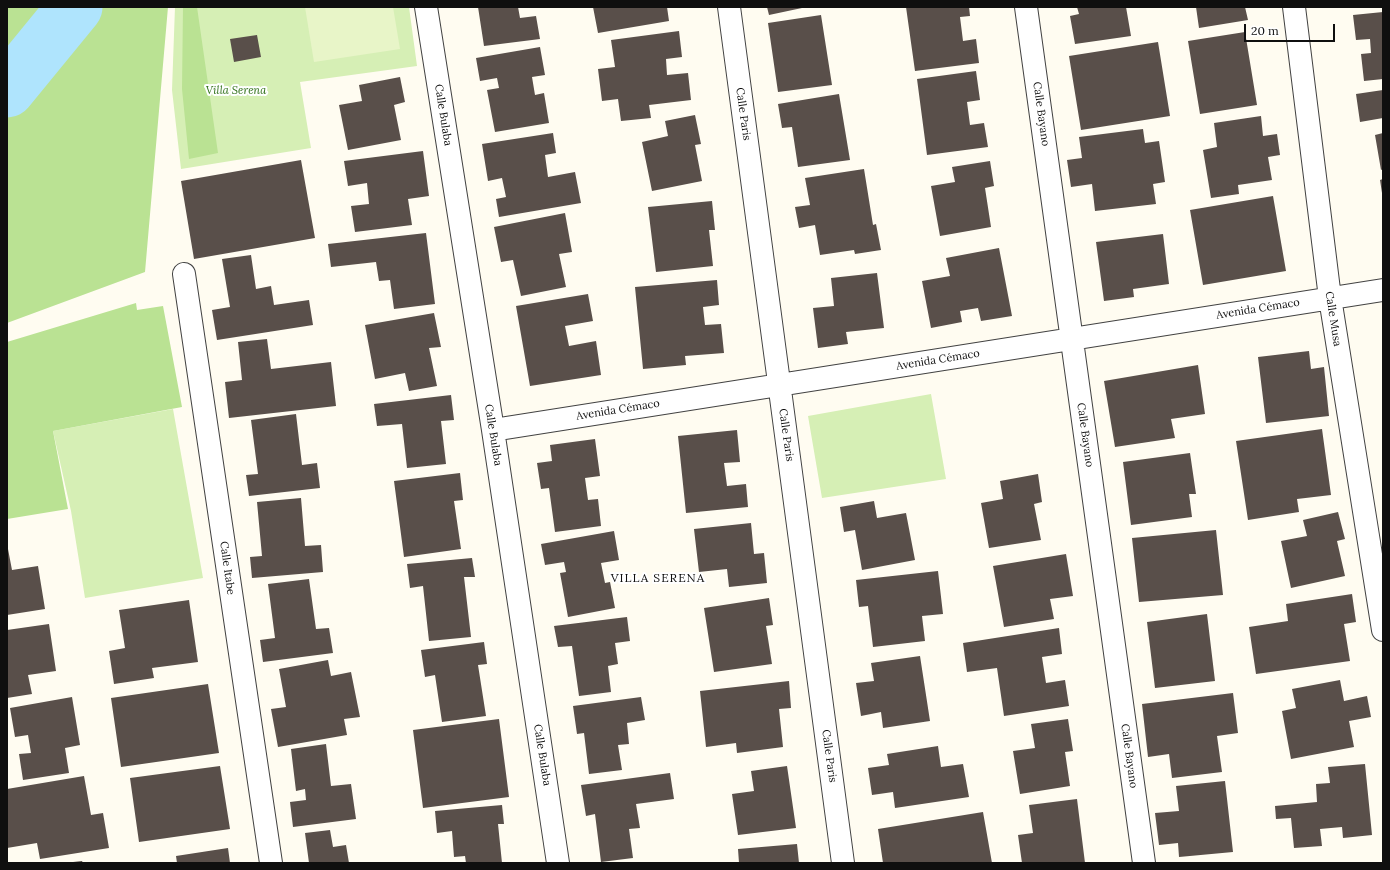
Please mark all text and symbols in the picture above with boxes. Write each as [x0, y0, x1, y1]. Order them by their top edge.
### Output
scale bar [1246, 16, 1337, 42]
text: 20 m [1251, 23, 1279, 38]
street label: Calle Bayano [1030, 81, 1052, 147]
street label: Calle Bulaba [432, 83, 454, 147]
park label: Villa Serena [206, 84, 266, 98]
street label: Calle Paris [733, 87, 753, 141]
street label: Calle Musa [1322, 290, 1344, 348]
street label: Avenida Cémaco [1215, 296, 1301, 322]
street label: Avenida Cémaco [895, 347, 981, 373]
street label: Avenida Cémaco [575, 397, 661, 423]
street label: Calle Bayano [1074, 402, 1096, 468]
street label: Calle Bulaba [482, 403, 504, 467]
street label: Calle Paris [776, 408, 796, 462]
street label: Calle Itabe [217, 540, 237, 596]
district label: VILLA SERENA [611, 572, 705, 586]
street label: Calle Bulaba [531, 723, 553, 787]
street label: Calle Bayano [1118, 723, 1140, 789]
street label: Calle Paris [819, 729, 839, 783]

